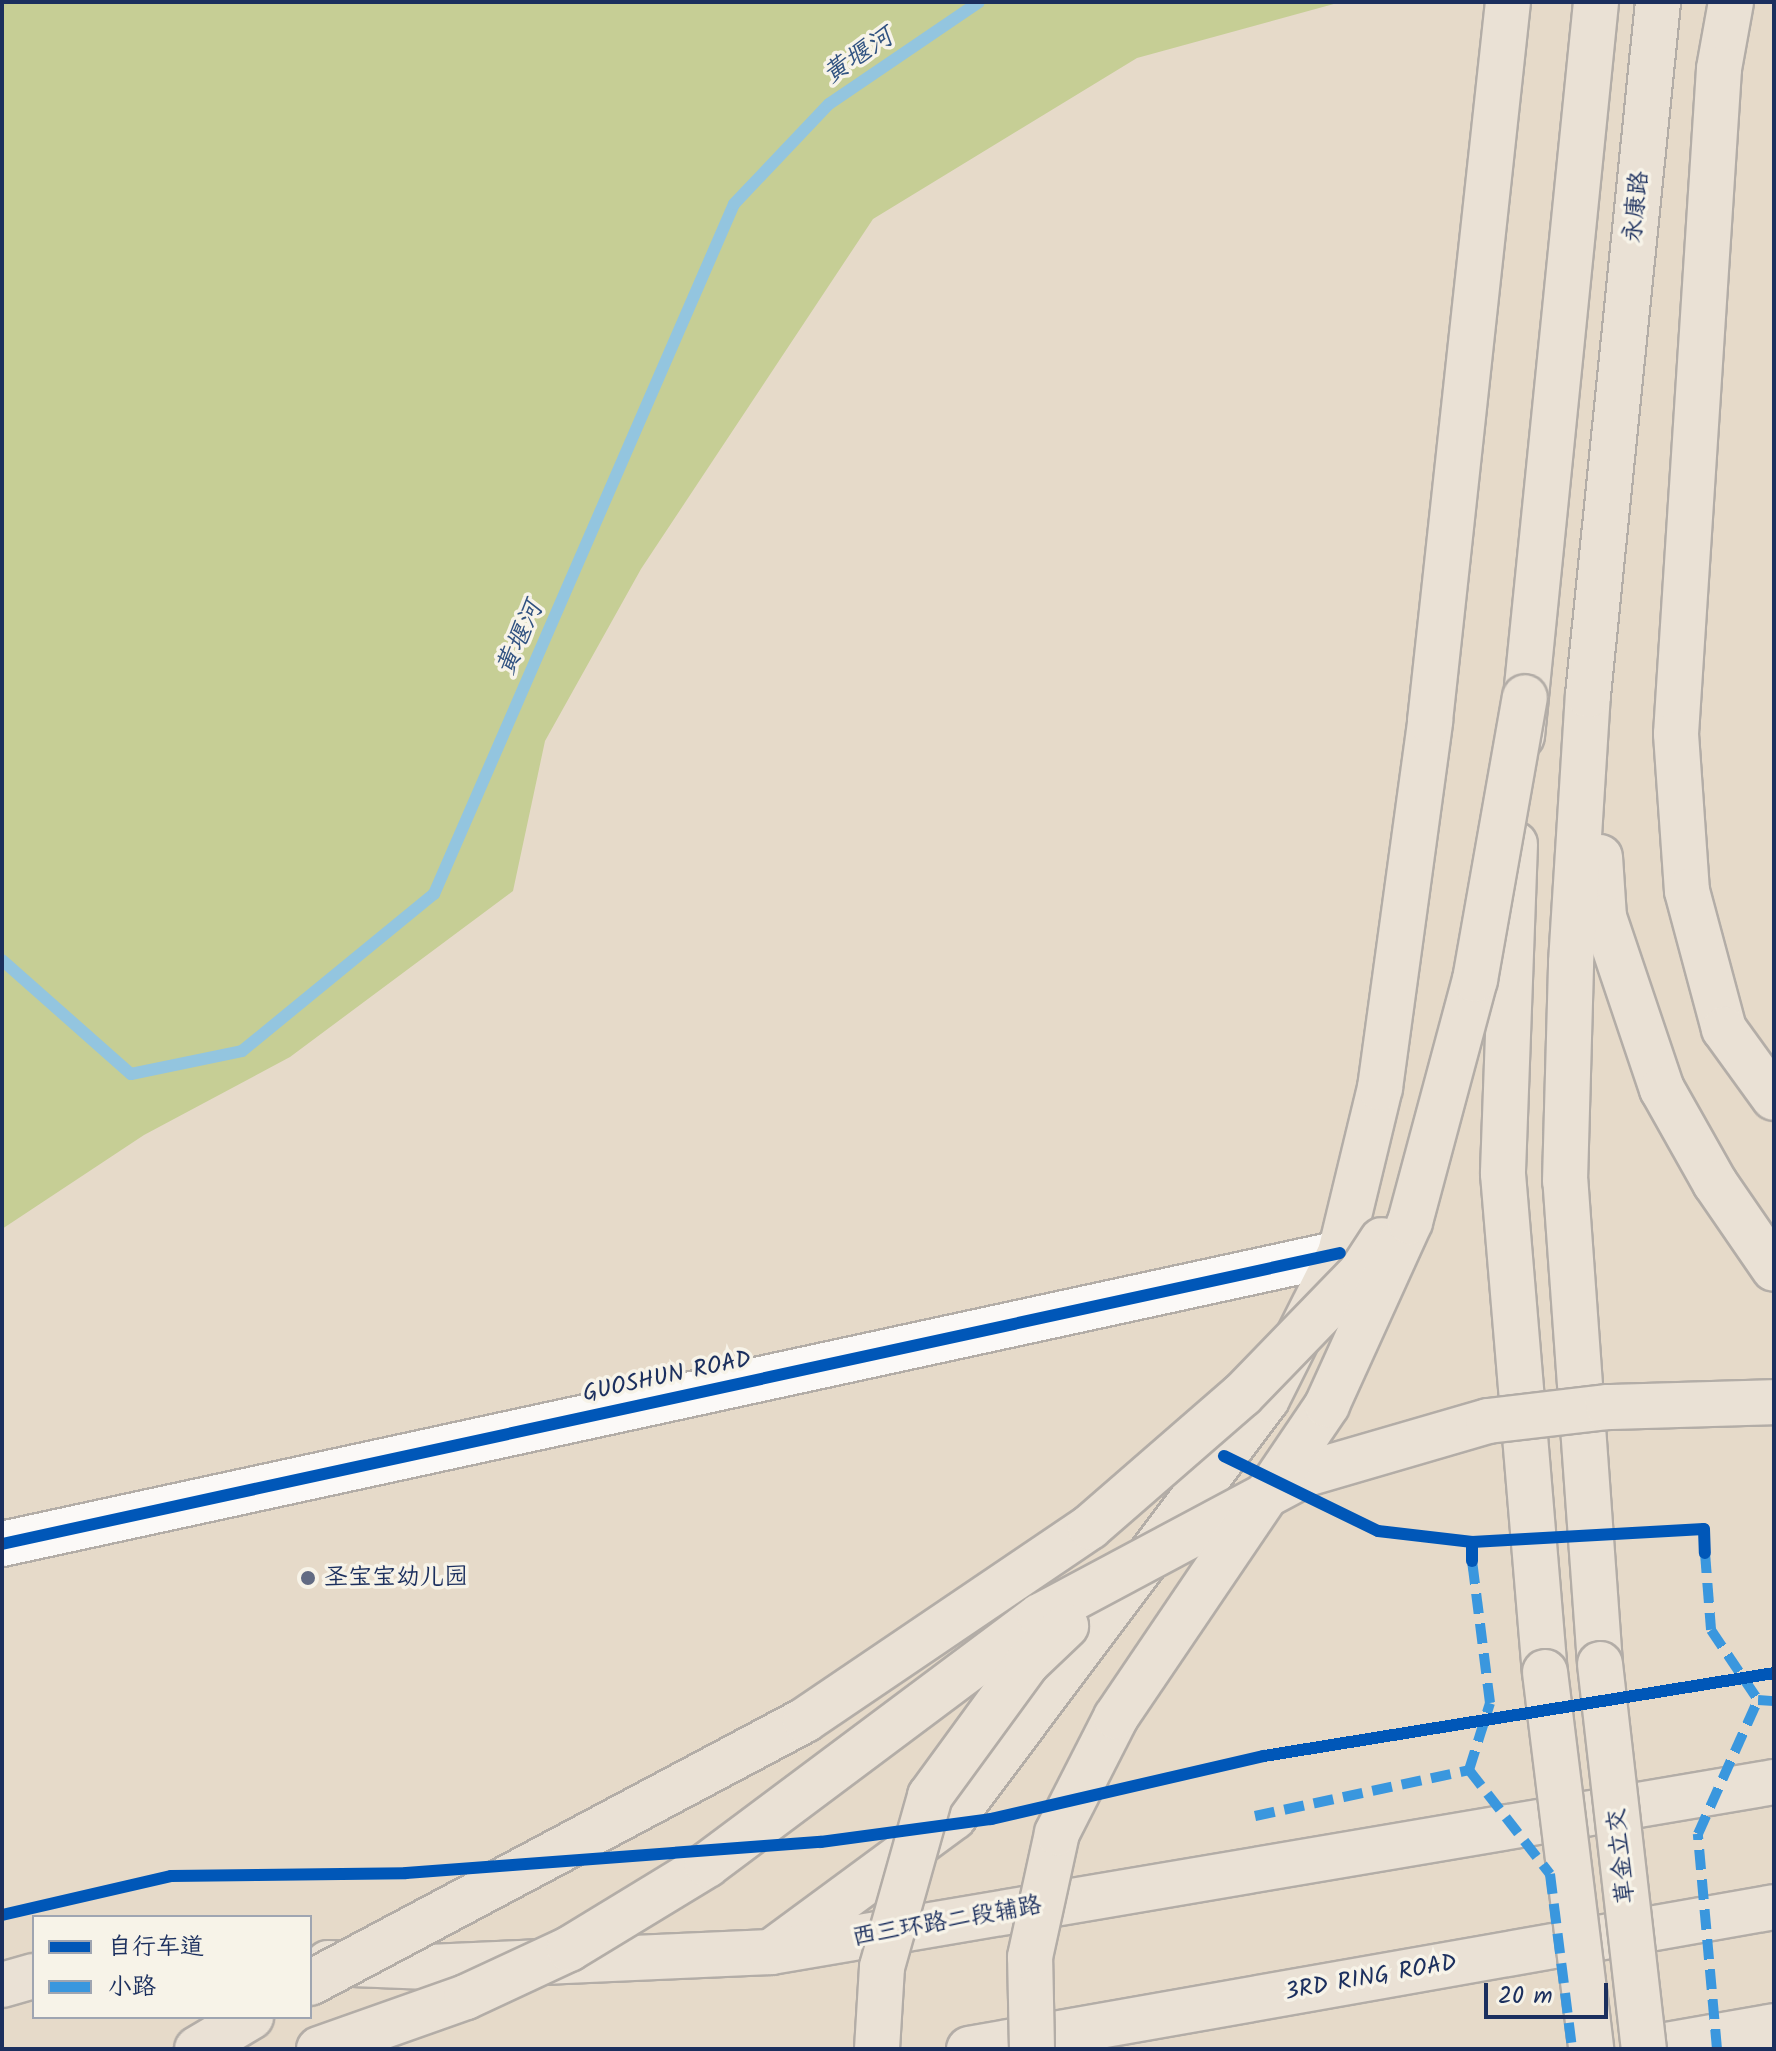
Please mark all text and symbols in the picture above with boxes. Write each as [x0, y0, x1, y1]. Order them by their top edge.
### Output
water label: 黄堰河 [818, 22, 900, 92]
street label: 永康路 [1619, 170, 1655, 244]
water label: 黄堰河 [491, 597, 551, 681]
street label: GUOSHUN ROAD [580, 1345, 754, 1409]
place label: 圣宝宝幼儿园 [324, 1564, 468, 1592]
marker: 圣宝宝幼儿园 [299, 1569, 317, 1587]
street label: 草金立交 [1603, 1807, 1641, 1905]
street label: 西三环路二段辅路 [850, 1891, 1044, 1953]
legend [32, 1915, 312, 2019]
text: 自行车道 [108, 1928, 204, 1967]
street label: 3RD RING ROAD [1283, 1949, 1459, 2007]
scale bar [1488, 1967, 1612, 2017]
text: 小路 [108, 1968, 156, 2007]
text: 20 m [1498, 1977, 1553, 2016]

